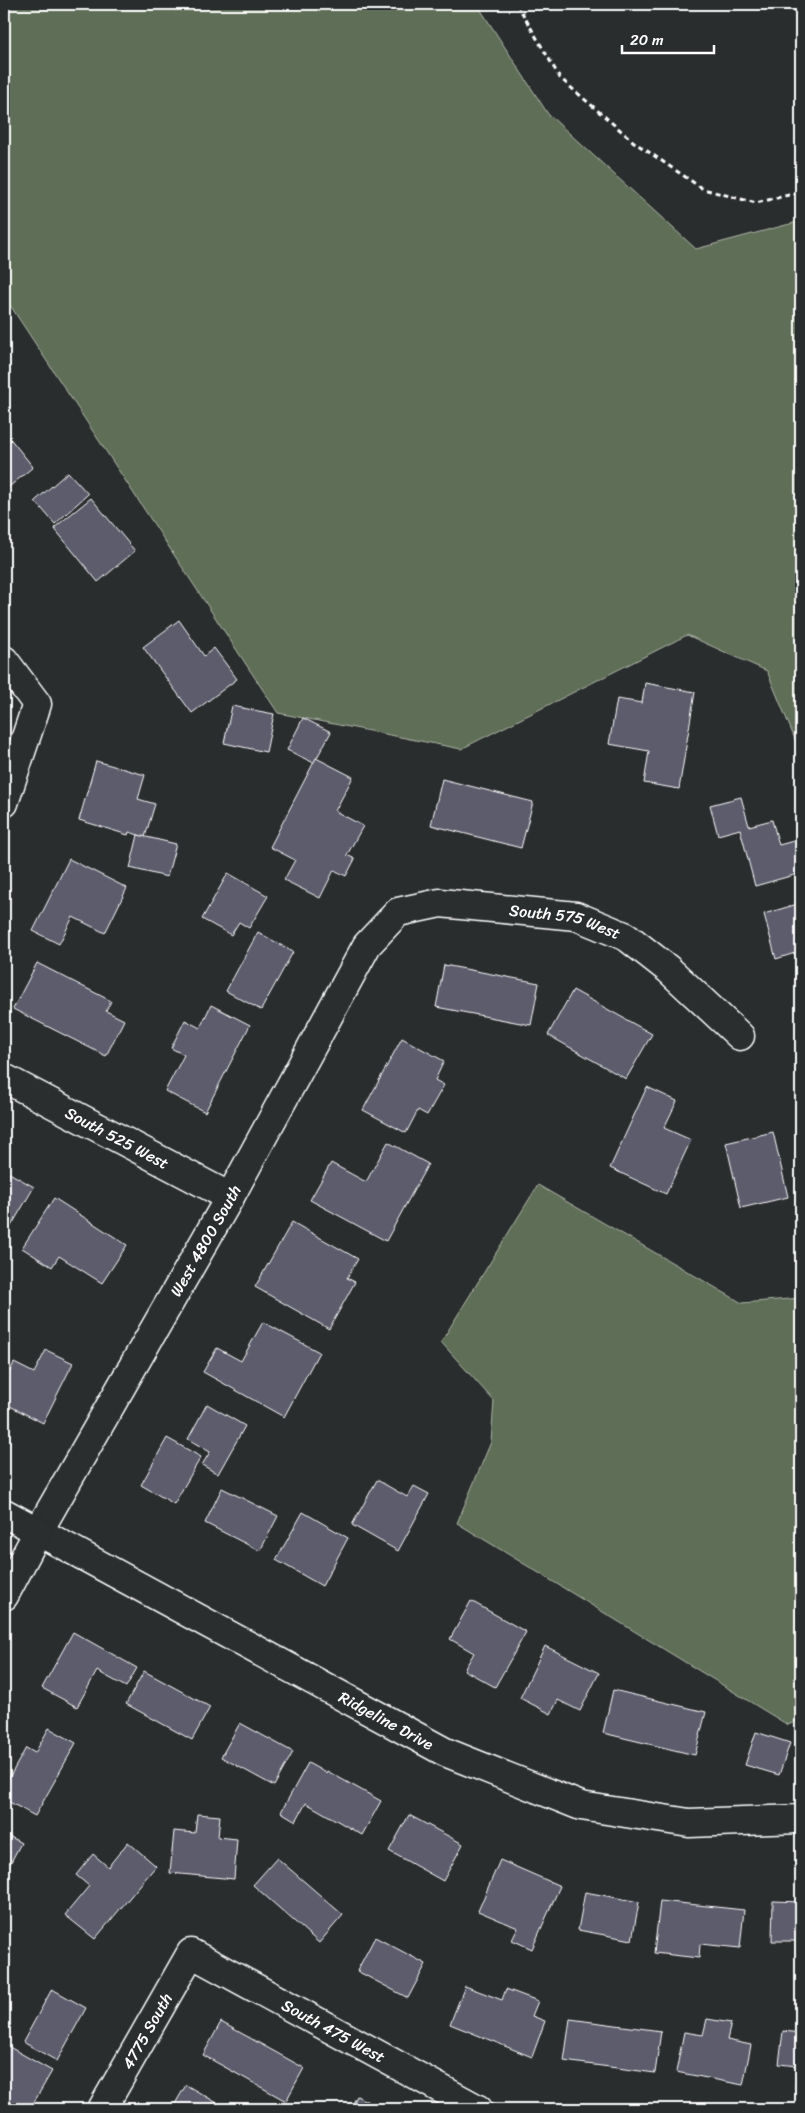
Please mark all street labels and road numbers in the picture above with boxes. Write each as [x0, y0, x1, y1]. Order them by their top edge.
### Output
street label: South 575 West [508, 895, 625, 947]
street label: South 525 West [60, 1098, 175, 1177]
street label: West 4800 South [161, 1179, 249, 1302]
street label: Ridgeline Drive [334, 1683, 440, 1758]
street label: 4775 South [113, 1987, 180, 2075]
street label: South 475 West [276, 1990, 391, 2071]

